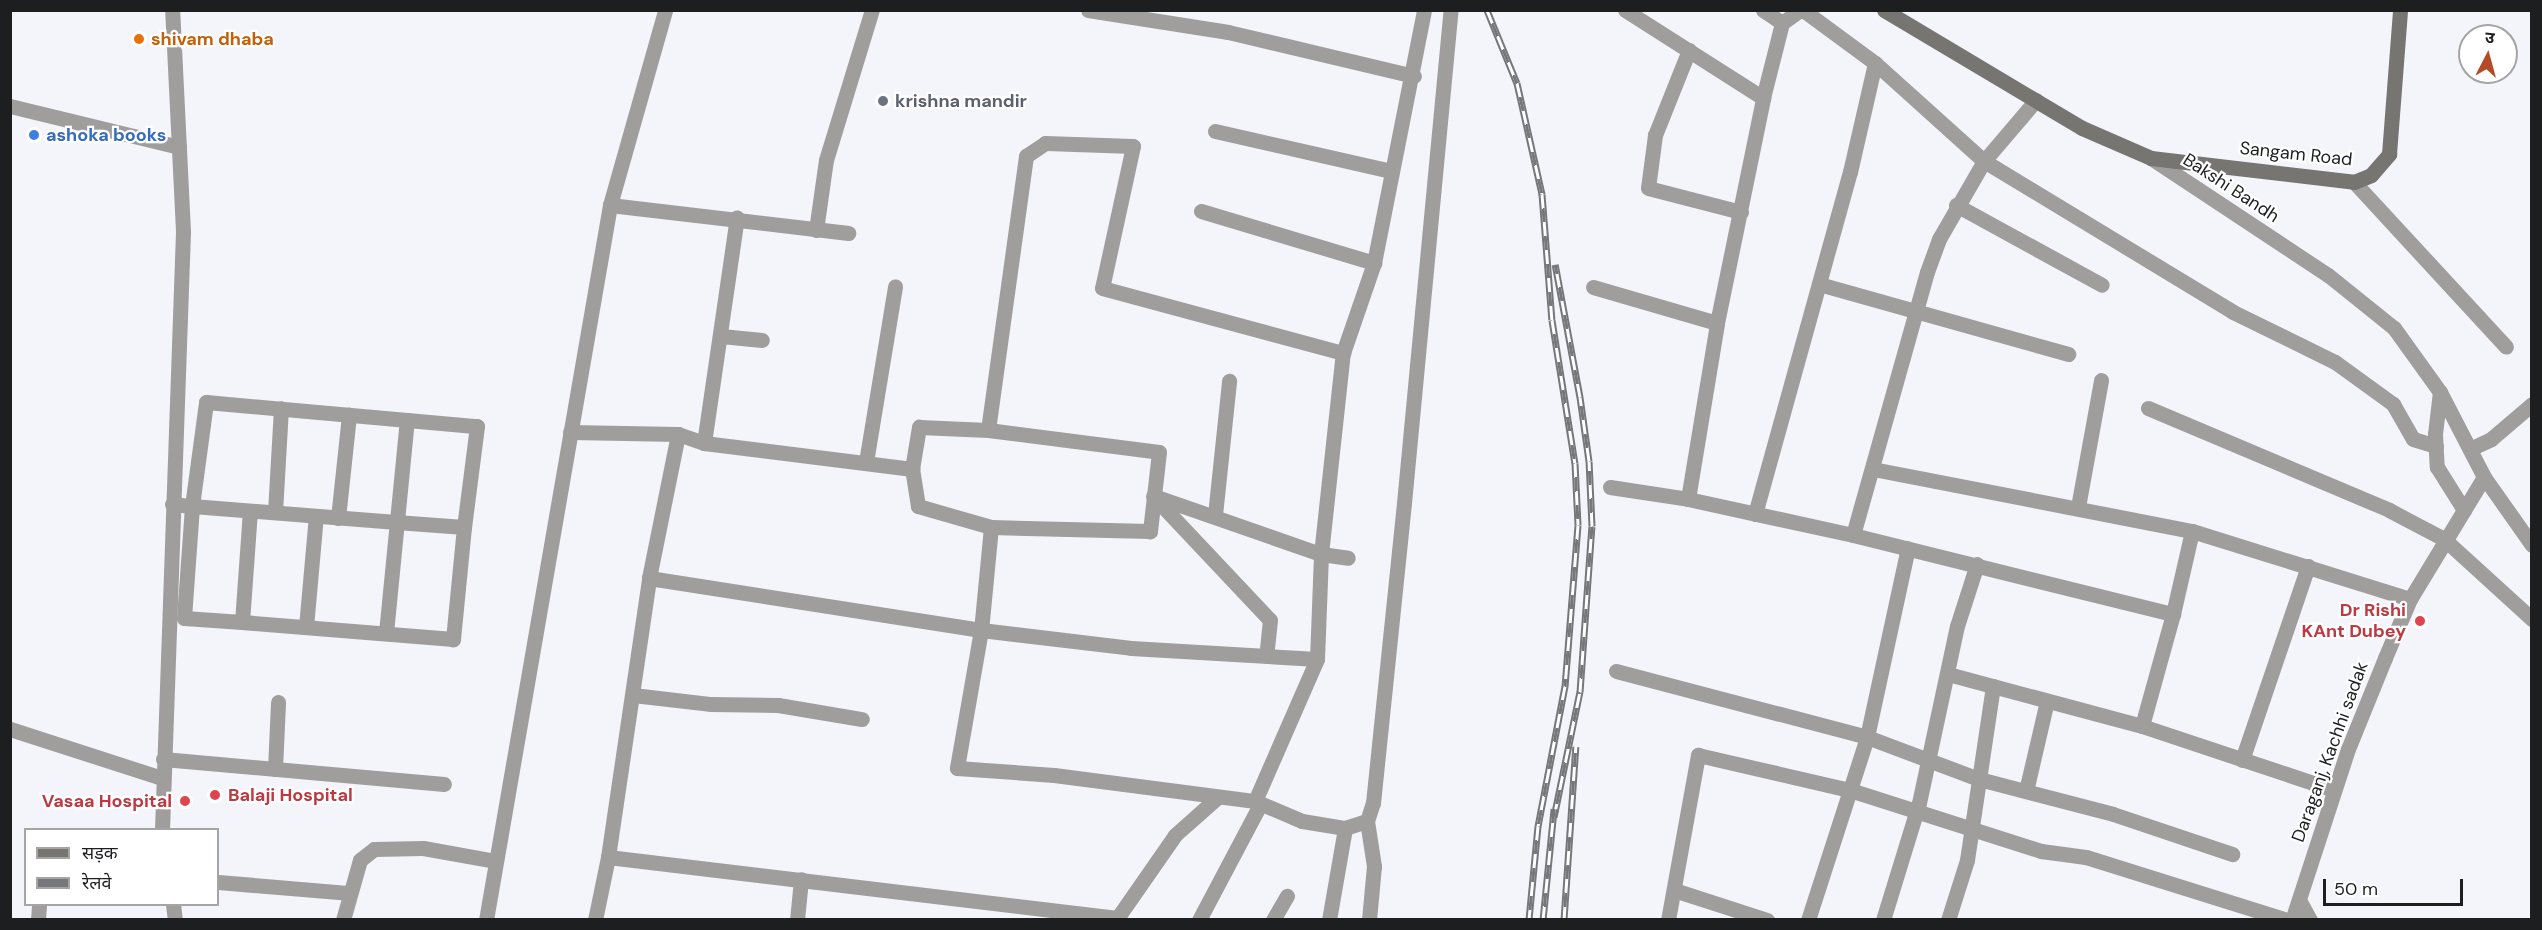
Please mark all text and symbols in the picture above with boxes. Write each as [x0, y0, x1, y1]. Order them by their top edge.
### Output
north arrow [2458, 24, 2518, 84]
text: उ [2484, 27, 2495, 49]
place label: shivam dhaba [151, 28, 274, 50]
marker: shivam dhaba [132, 32, 146, 46]
place label: krishna mandir [895, 90, 1027, 112]
marker: krishna mandir [876, 94, 890, 108]
place label: ashoka books [46, 124, 166, 146]
marker: ashoka books [27, 128, 41, 142]
street label: Sangam Road [2239, 137, 2353, 171]
street label: Bakshi Bandh [2179, 149, 2283, 227]
place label: Dr Rishi KAnt Dubey [2301, 600, 2406, 642]
marker: Dr Rishi KAnt Dubey [2411, 612, 2429, 630]
street label: Daraganj, Kachhi sadak [2287, 659, 2373, 845]
place label: Balaji Hospital [228, 784, 353, 806]
marker: Balaji Hospital [206, 786, 224, 804]
place label: Vasaa Hospital [42, 790, 172, 812]
marker: Vasaa Hospital [176, 792, 194, 810]
legend [24, 828, 219, 906]
text: सड़क [82, 841, 118, 865]
scale bar [2326, 867, 2466, 905]
text: रेलवे [82, 871, 112, 895]
text: 50 m [2334, 877, 2378, 901]

